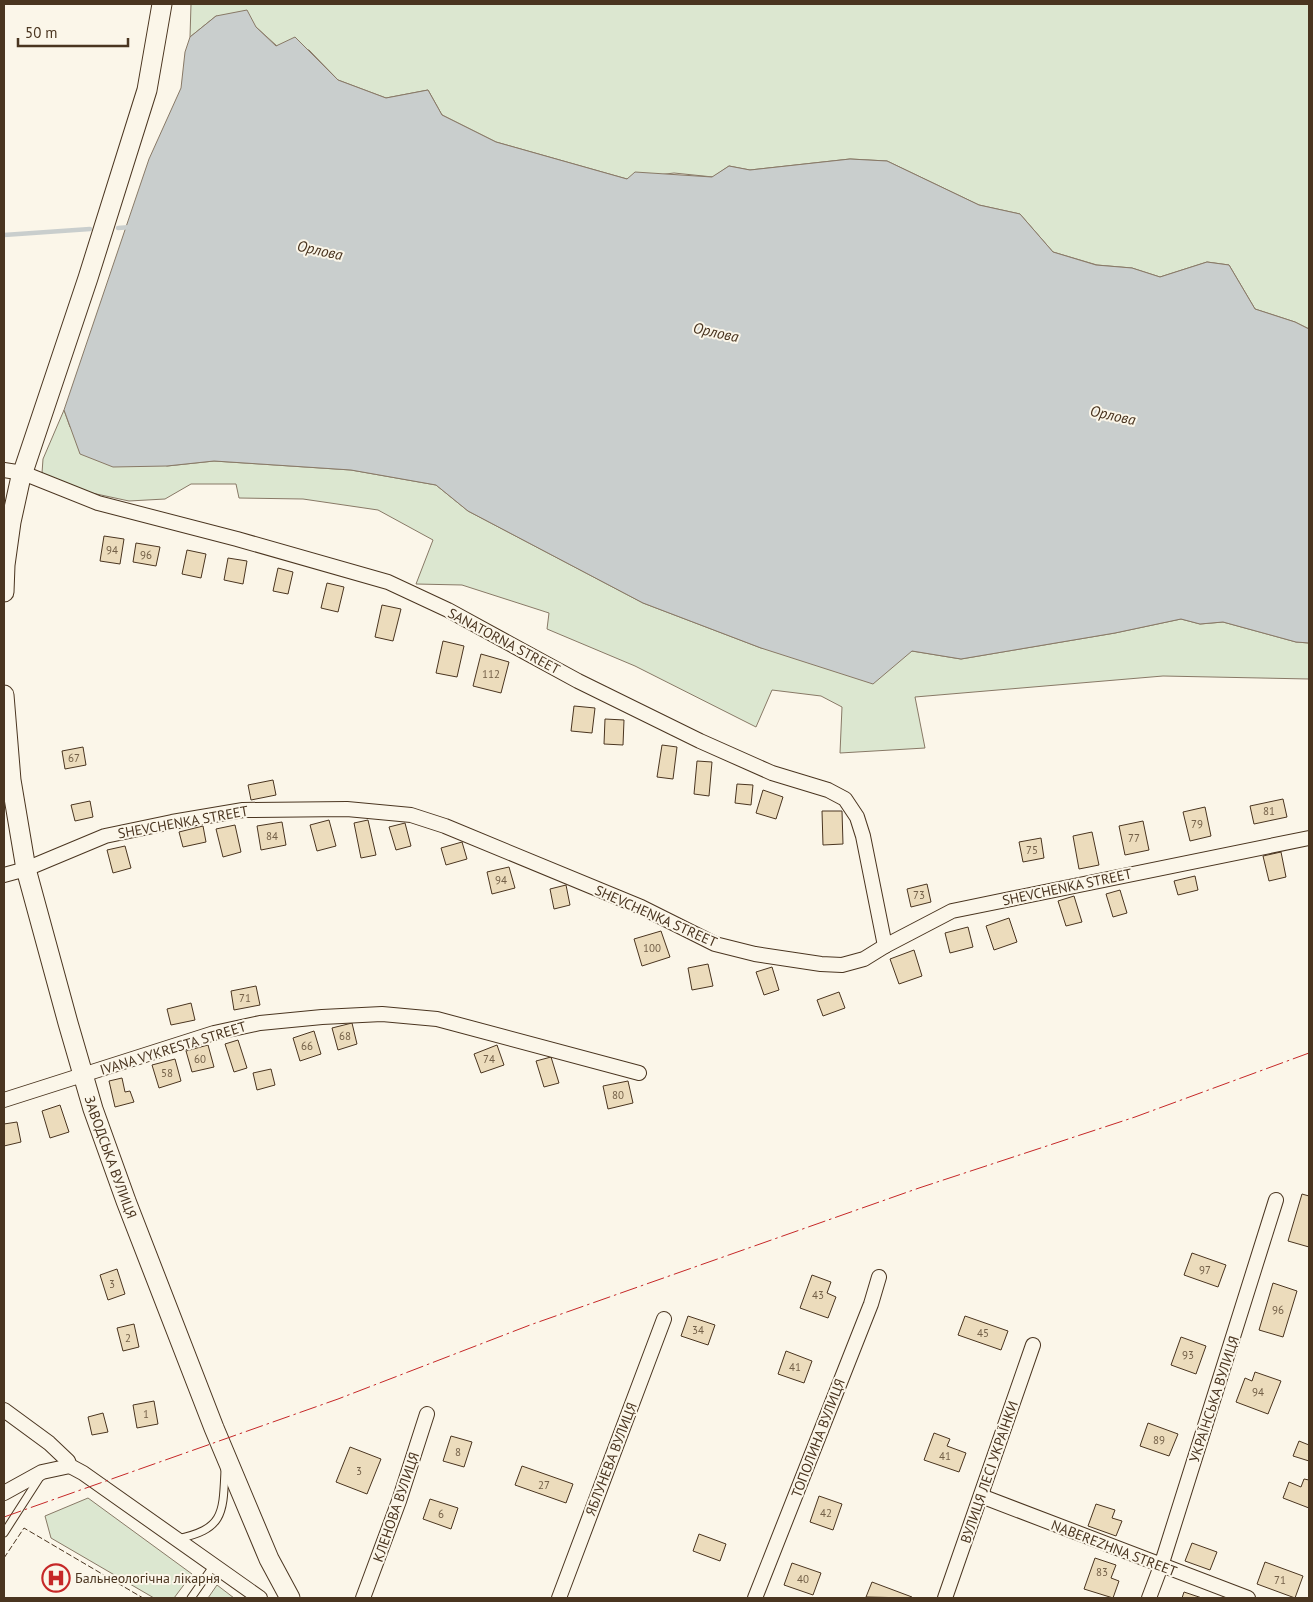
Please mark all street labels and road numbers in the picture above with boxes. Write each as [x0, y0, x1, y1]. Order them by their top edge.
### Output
street label: SANATORNA STREET [445, 604, 563, 678]
street label: SHEVCHENKA STREET [116, 802, 250, 842]
street label: SHEVCHENKA STREET [1001, 864, 1134, 910]
street label: SHEVCHENKA STREET [592, 881, 720, 951]
street label: IVANA VYKRESTA STREET [98, 1017, 249, 1079]
street label: ЗАВОДСЬКА ВУЛИЦЯ [81, 1094, 141, 1221]
street label: УКРАЇНСЬКА ВУЛИЦЯ [1185, 1333, 1243, 1465]
street label: ТОПОЛИНА ВУЛИЦЯ [787, 1376, 849, 1500]
street label: ВУЛИЦЯ ЛЕСІ УКРАЇНКИ [956, 1398, 1022, 1546]
street label: ЯБЛУНЕВА ВУЛИЦЯ [581, 1400, 641, 1518]
street label: КЛЕНОВА ВУЛИЦЯ [369, 1450, 423, 1564]
street label: NABEREZHNA STREET [1049, 1516, 1180, 1580]

